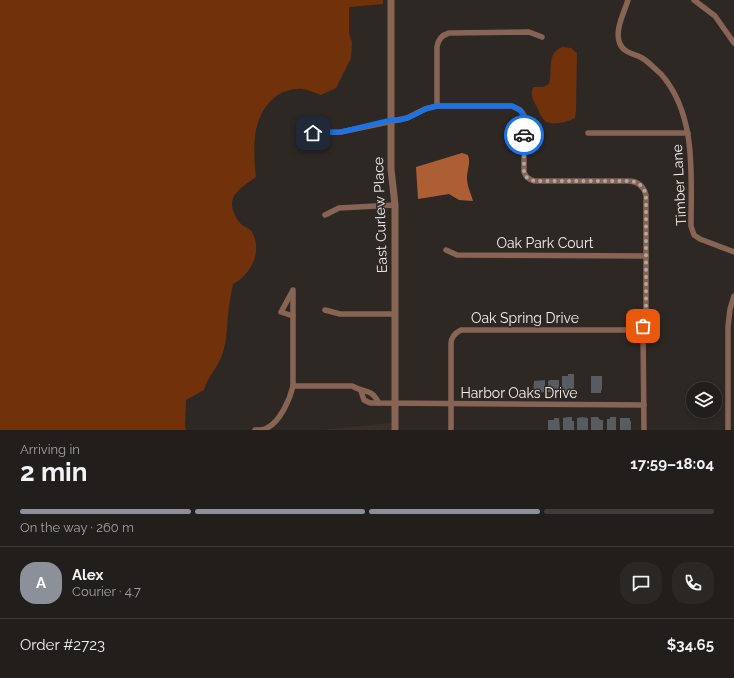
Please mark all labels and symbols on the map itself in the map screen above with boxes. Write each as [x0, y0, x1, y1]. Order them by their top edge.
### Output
courier [504, 115, 544, 155]
pin [296, 116, 330, 150]
street label: Timber Lane [669, 144, 689, 226]
street label: East Curlew Place [370, 157, 390, 273]
street label: Oak Park Court [496, 235, 594, 251]
pin [626, 309, 660, 343]
street label: Oak Spring Drive [471, 310, 579, 326]
street label: Harbor Oaks Drive [460, 385, 578, 401]

